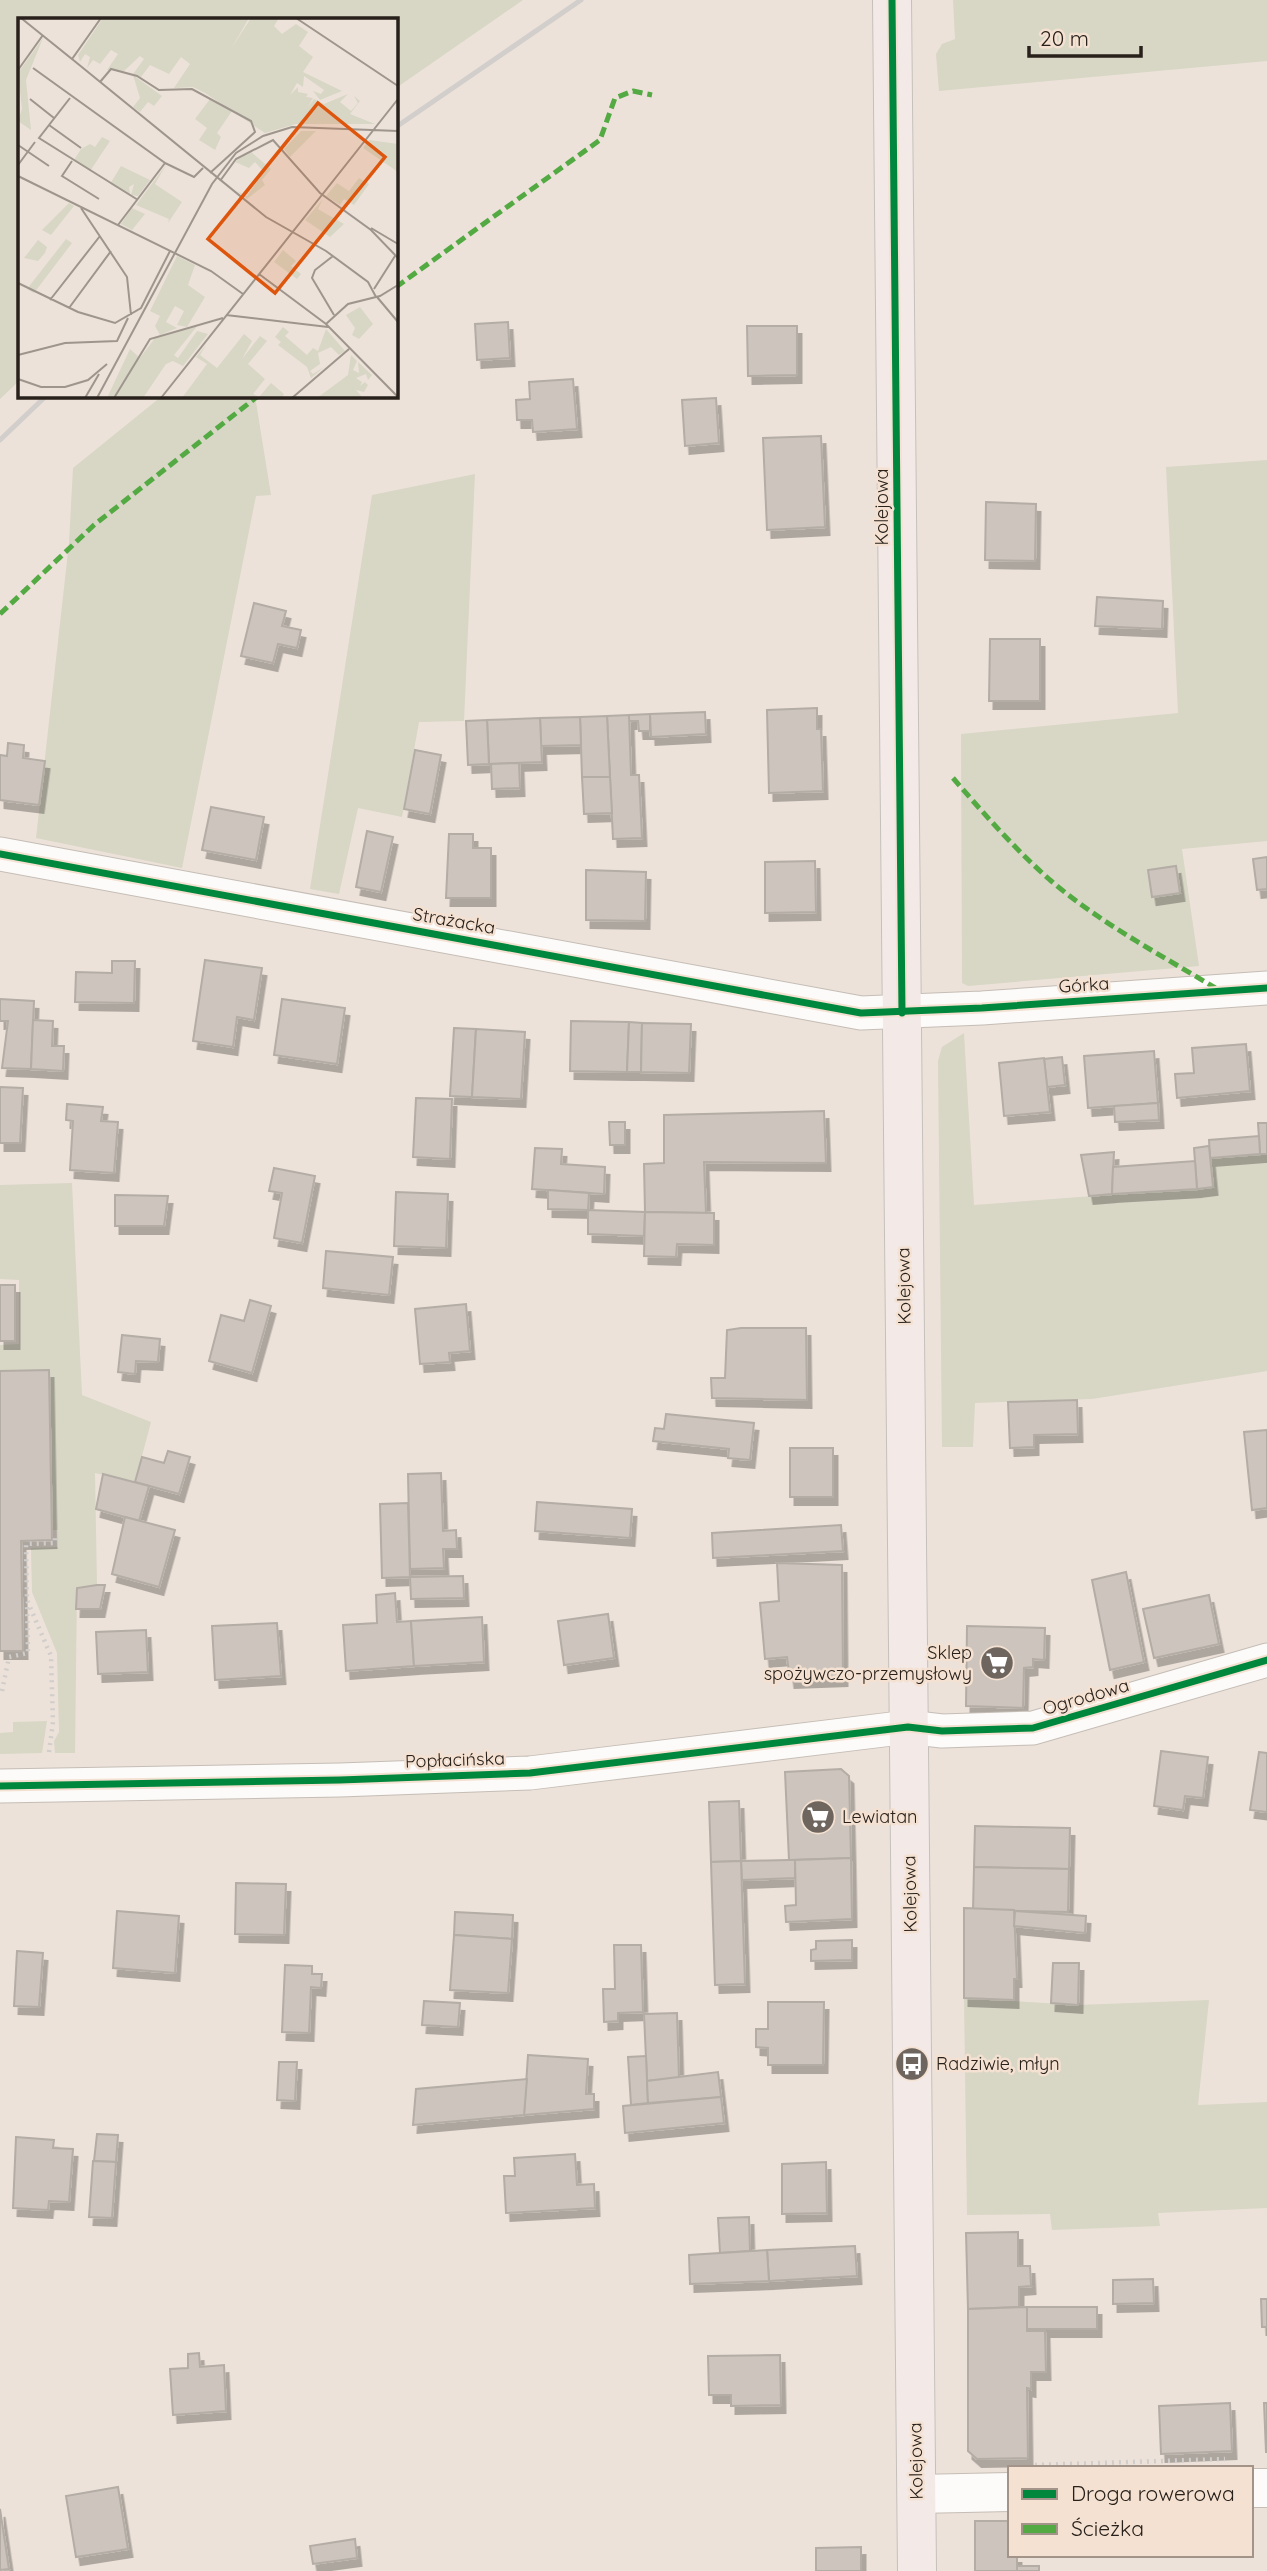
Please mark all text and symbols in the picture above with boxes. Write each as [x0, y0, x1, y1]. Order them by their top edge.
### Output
scale bar [1029, 14, 1141, 58]
inset map [18, 18, 397, 397]
text: 20 m [1040, 25, 1089, 51]
street label: Kolejowa [870, 468, 893, 546]
street label: Strażacka [411, 902, 497, 939]
street label: Górka [1058, 971, 1110, 998]
street label: Kolejowa [891, 1247, 916, 1325]
place label: Sklep spożywczo-przemysłowy [764, 1641, 972, 1685]
supermarket icon: Sklep spożywczo-przemysłowy [978, 1644, 1016, 1682]
street label: Ogrodowa [1040, 1673, 1132, 1720]
street label: Popłacińska [405, 1746, 505, 1773]
supermarket icon: Lewiatan [799, 1798, 837, 1836]
place label: Lewiatan [842, 1805, 917, 1828]
street label: Kolejowa [897, 1855, 922, 1933]
bus stop icon: Radziwie, młyn [893, 2045, 931, 2083]
place label: Radziwie, młyn [936, 2052, 1060, 2075]
street label: Kolejowa [903, 2422, 928, 2500]
legend [1008, 2466, 1253, 2557]
text: Droga rowerowa [1071, 2480, 1235, 2506]
text: Ścieżka [1071, 2515, 1144, 2541]

